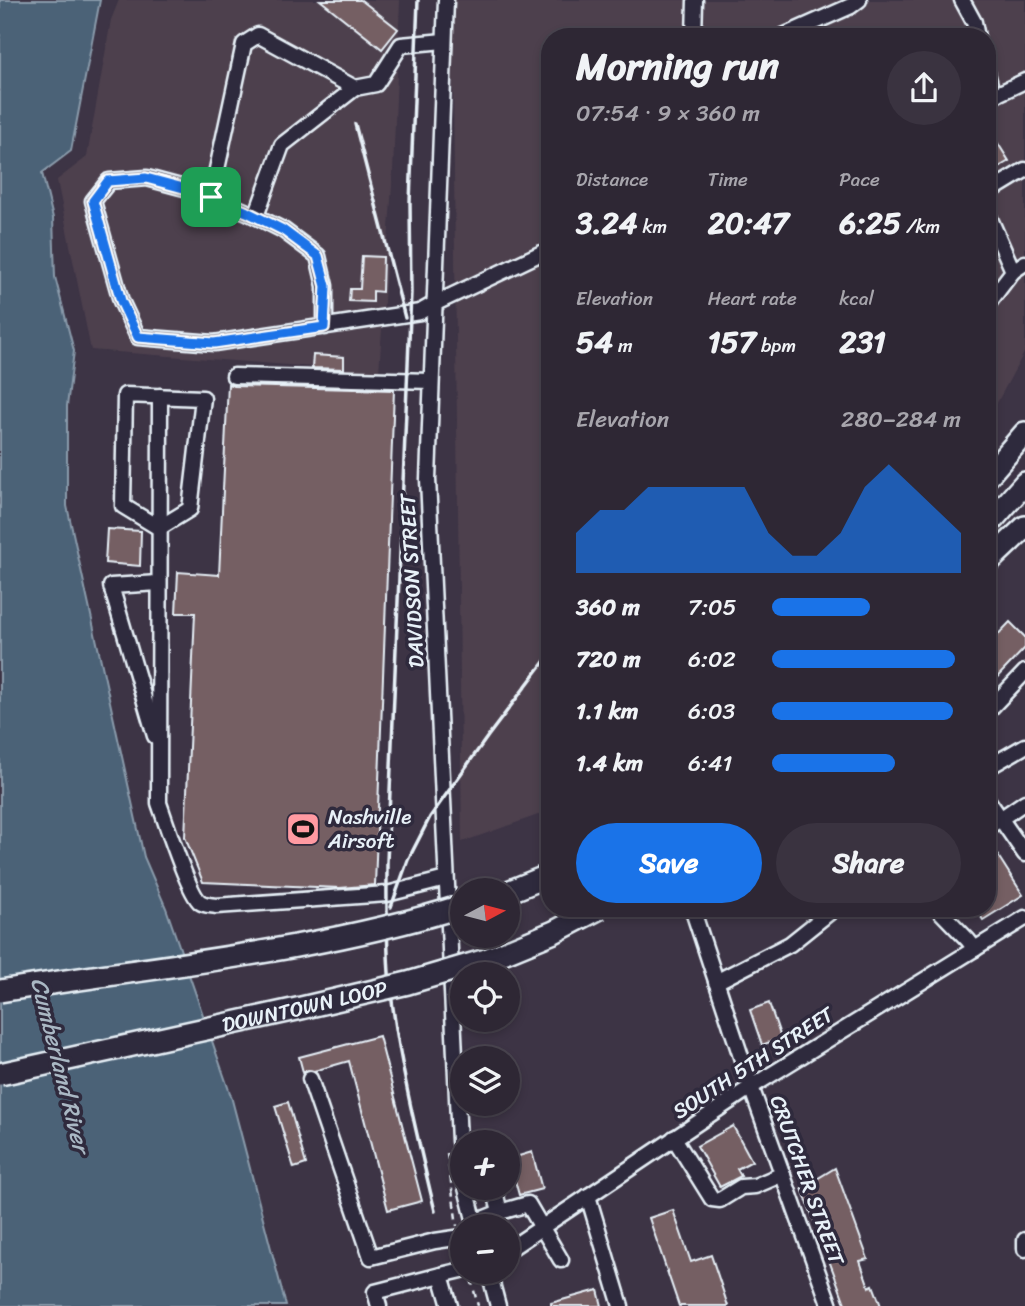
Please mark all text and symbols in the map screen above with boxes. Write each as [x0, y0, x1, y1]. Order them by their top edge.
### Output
text: Morning run [576, 33, 779, 100]
button: share [887, 51, 961, 125]
text: 07:54 · 9 × 360 m [576, 93, 760, 134]
text: Distance [576, 163, 648, 196]
text: Time [708, 163, 748, 196]
text: Pace [839, 163, 880, 196]
pin [181, 167, 241, 227]
icon: arrive [192, 178, 230, 216]
text: 3.24 [576, 196, 638, 250]
text: 20:47 [708, 196, 789, 250]
text: 6:25 [839, 196, 901, 250]
text: km [638, 210, 667, 243]
text: /km [901, 210, 940, 243]
text: Elevation [576, 282, 653, 315]
text: Heart rate [708, 282, 797, 315]
text: kcal [839, 282, 874, 315]
text: 54 [576, 315, 613, 369]
text: 157 [708, 315, 756, 369]
text: 231 [839, 315, 886, 369]
text: m [613, 329, 633, 362]
text: bpm [756, 329, 796, 362]
text: Elevation [576, 399, 669, 440]
text: 280–284 m [841, 399, 961, 440]
street label: DAVIDSON STREET [388, 491, 436, 669]
text: 360 m [576, 587, 640, 628]
text: 7:05 [688, 587, 737, 628]
text: 720 m [576, 639, 641, 680]
text: 6:02 [688, 639, 736, 680]
text: 1.1 km [576, 691, 639, 732]
text: 6:03 [688, 691, 735, 732]
text: 1.4 km [576, 743, 643, 784]
text: 6:41 [688, 743, 732, 784]
place label: Nashville Airsoft [327, 798, 411, 860]
sports icon: Nashville Airsoft [284, 810, 322, 848]
button: Save [576, 823, 762, 903]
button: Share [776, 823, 961, 903]
north arrow [450, 878, 520, 948]
map controls [450, 878, 520, 1284]
button: locate [450, 962, 520, 1032]
street label: DOWNTOWN LOOP [218, 969, 392, 1044]
water label: Cumberland River [18, 973, 103, 1161]
street label: SOUTH 5TH STREET [665, 995, 843, 1130]
button: layers [450, 1046, 520, 1116]
street label: CRUTCHER STREET [759, 1090, 856, 1272]
button: + [450, 1130, 520, 1200]
button: − [450, 1214, 520, 1284]

